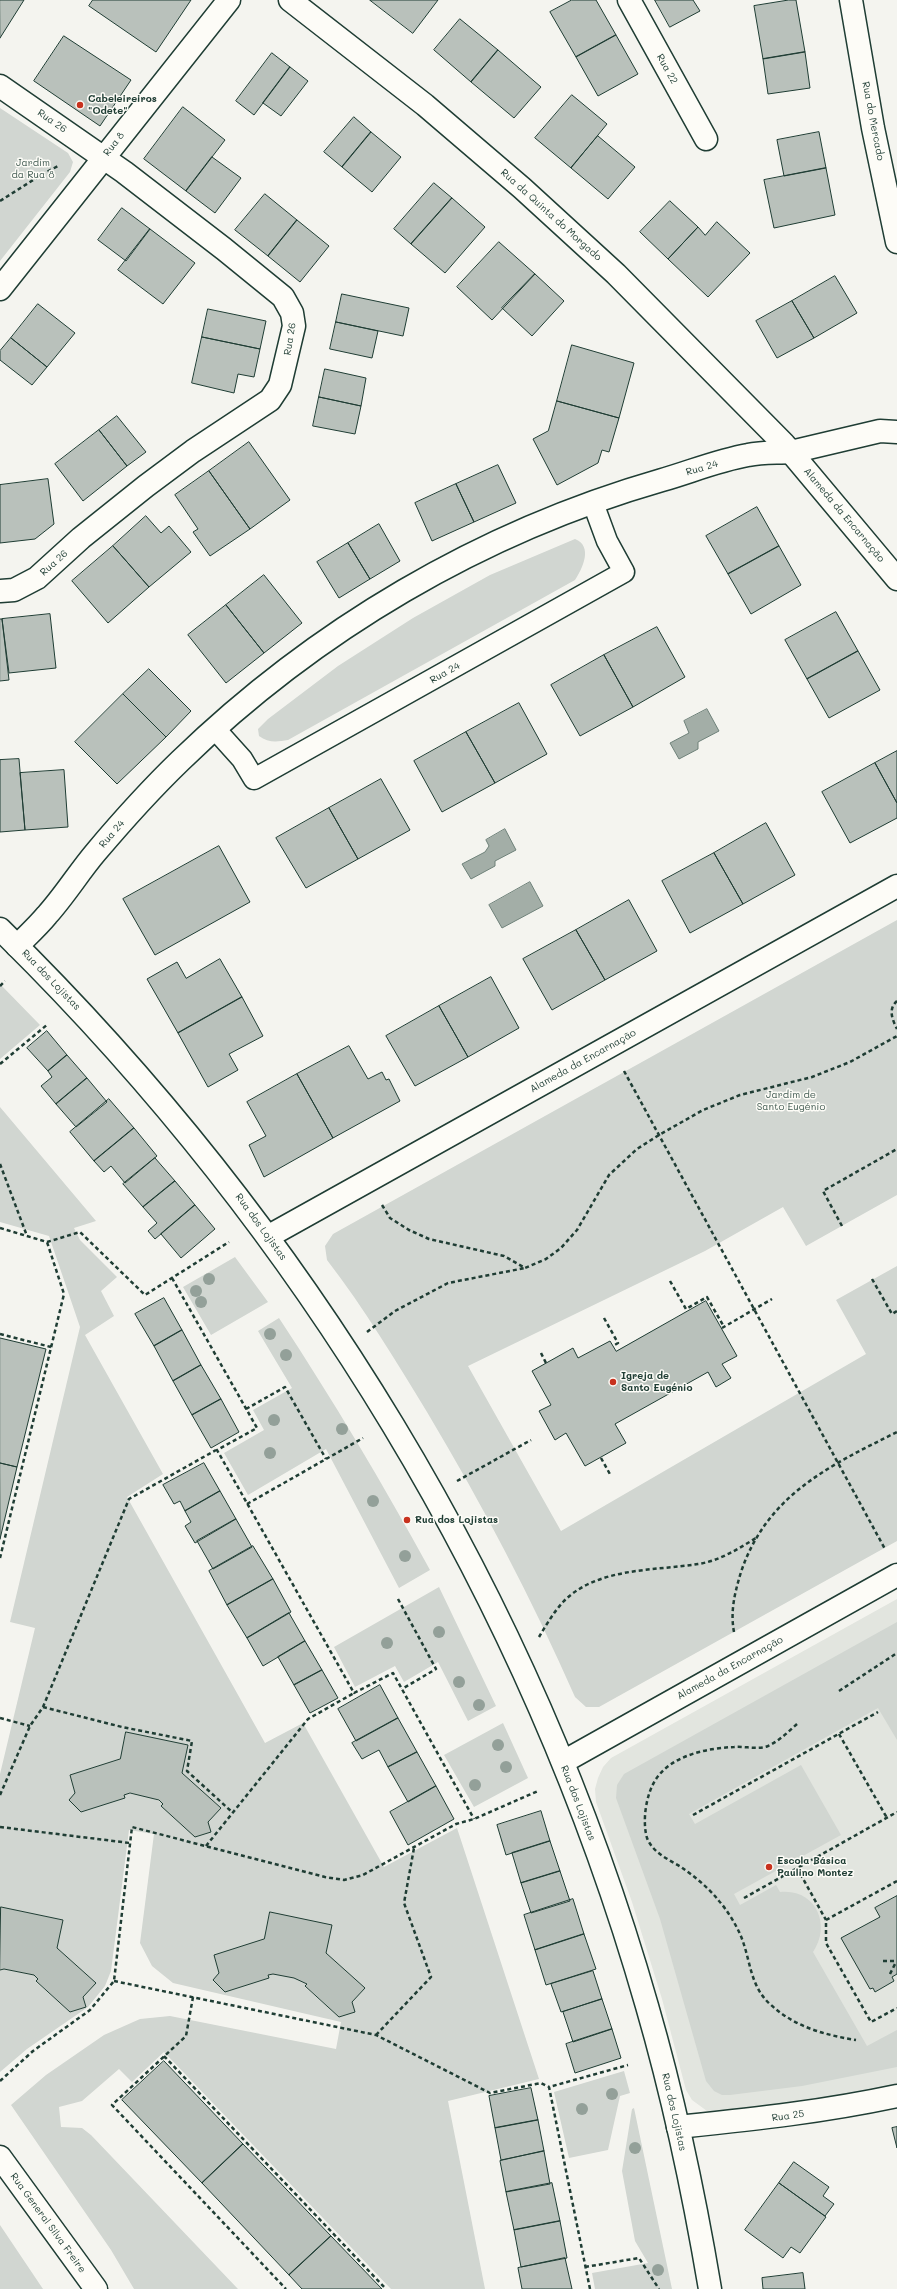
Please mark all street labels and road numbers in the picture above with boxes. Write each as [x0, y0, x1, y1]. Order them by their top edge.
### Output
street label: Rua 22 [654, 52, 680, 86]
street label: Rua do Mercado [859, 80, 887, 162]
street label: Rua 26 [35, 107, 69, 135]
street label: Rua 8 [101, 130, 127, 158]
street label: Rua da Quinta do Morgado [498, 167, 604, 263]
street label: Rua 26 [281, 322, 299, 356]
street label: Rua 24 [685, 458, 719, 478]
street label: Alameda da Encarnação [801, 465, 887, 565]
street label: Rua 26 [38, 548, 70, 578]
street label: Rua 24 [428, 660, 462, 686]
street label: Rua 24 [97, 818, 127, 850]
street label: Rua dos Lojistas [19, 947, 83, 1013]
street label: Alameda da Encarnação [528, 1027, 638, 1095]
street label: Rua dos Lojistas [233, 1191, 289, 1263]
street label: Alameda da Encarnação [675, 1634, 785, 1702]
street label: Rua dos Lojistas [558, 1764, 598, 1842]
street label: Rua dos Lojistas [659, 2072, 689, 2152]
street label: Rua 25 [771, 2108, 805, 2124]
street label: Rua General Silva Freire [8, 2171, 88, 2275]

